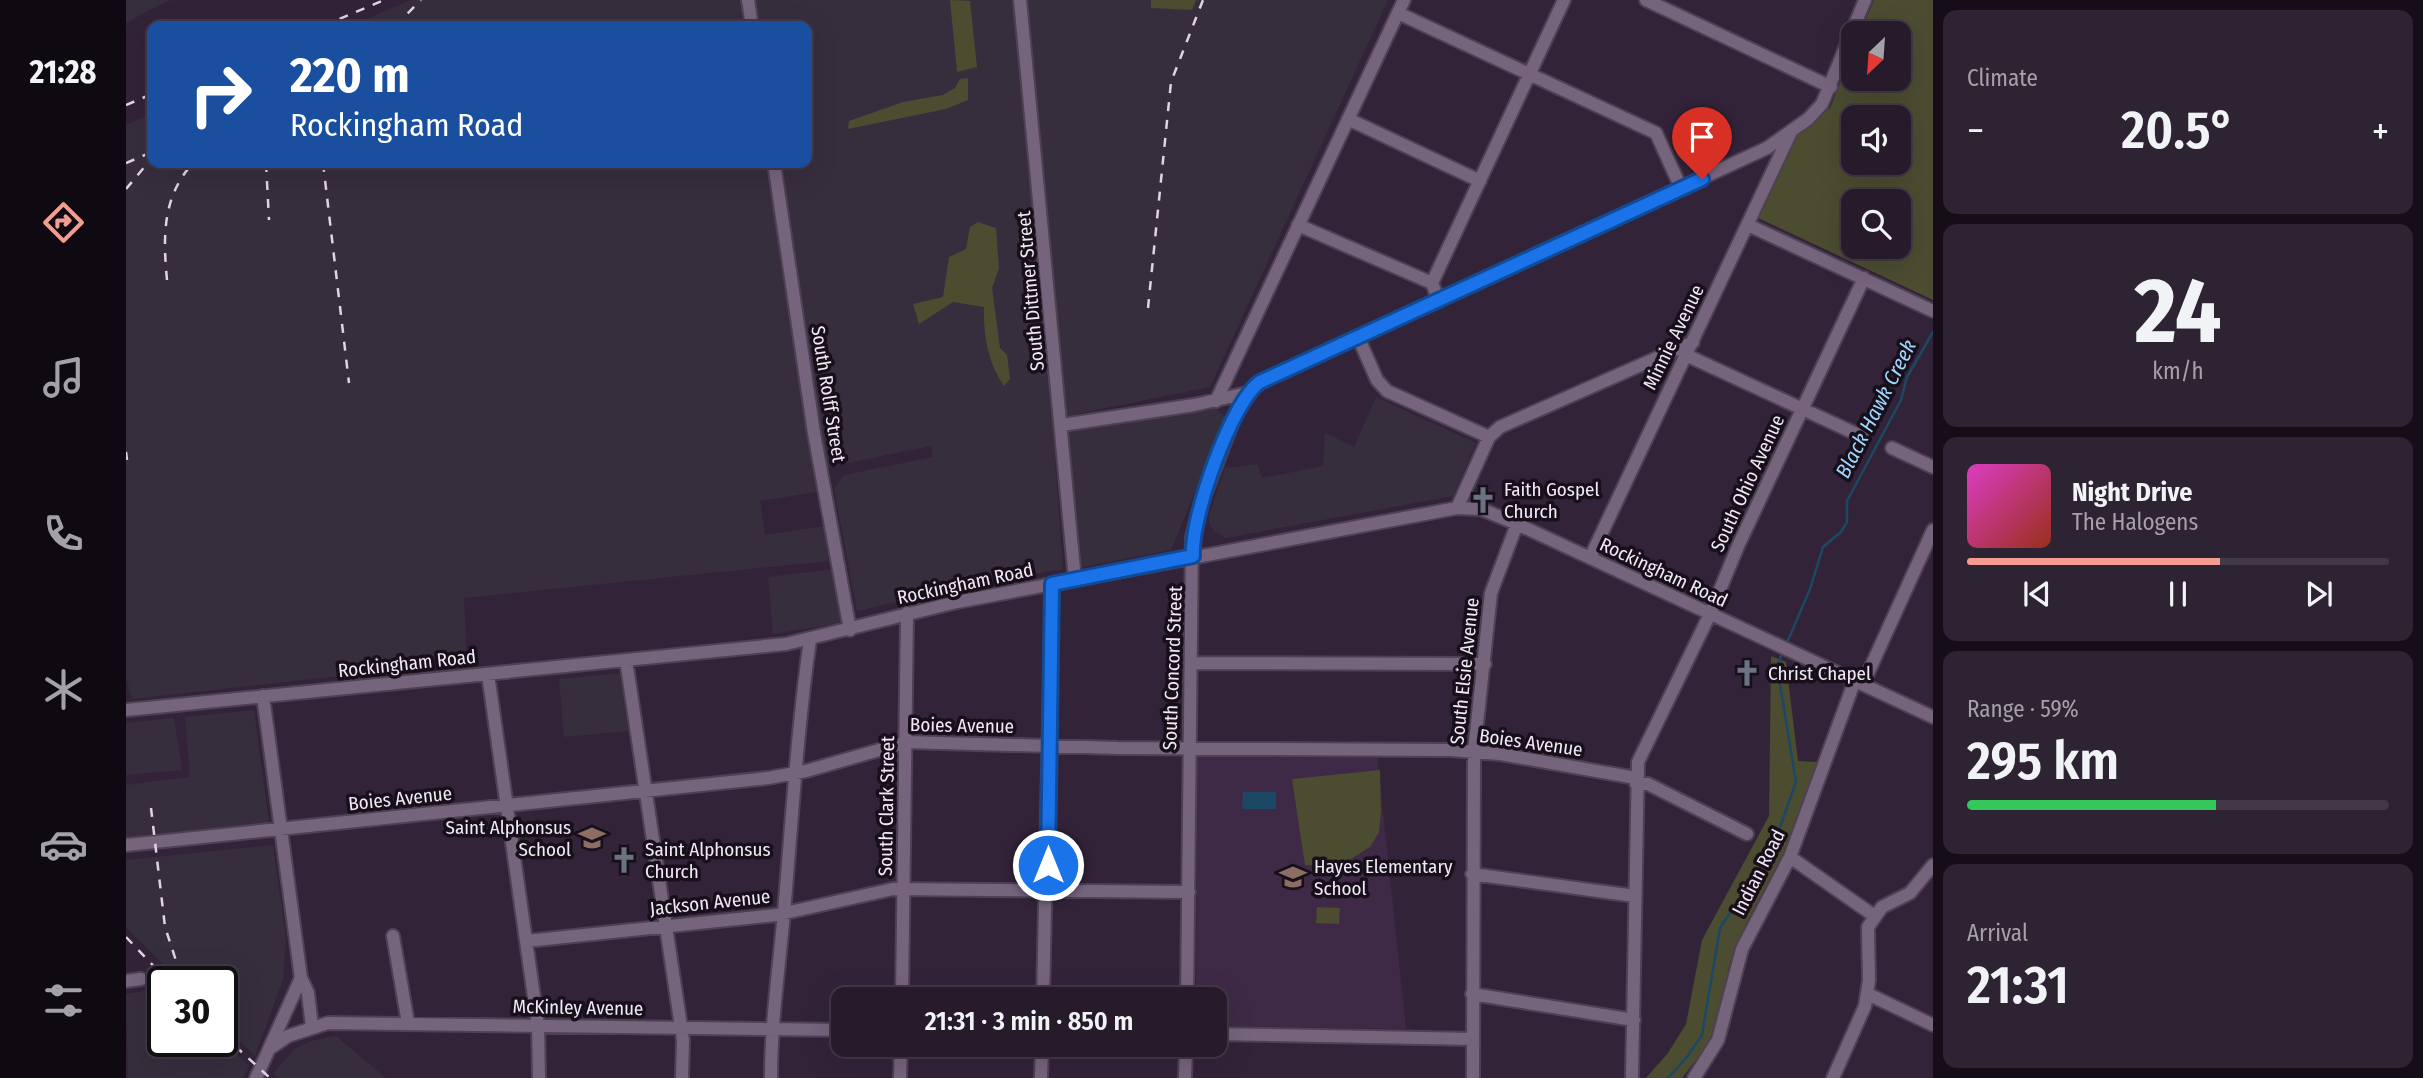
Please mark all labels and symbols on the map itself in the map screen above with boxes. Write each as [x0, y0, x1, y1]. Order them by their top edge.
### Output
north arrow [1841, 21, 1911, 91]
pin [1672, 107, 1732, 179]
street label: South Dittmer Street [1012, 209, 1049, 372]
street label: Minnie Avenue [1638, 281, 1709, 394]
street label: South Rolff Street [806, 324, 851, 465]
water label: Black Hawk Creek [1830, 336, 1922, 482]
street label: South Ohio Avenue [1706, 411, 1789, 555]
place label: Faith Gospel Church [1504, 478, 1599, 523]
church icon: Faith Gospel Church [1468, 485, 1498, 515]
street label: Rockingham Road [1596, 533, 1731, 612]
street label: Rockingham Road [895, 558, 1035, 609]
street label: South Concord Street [1158, 585, 1187, 751]
street label: South Elsie Avenue [1445, 596, 1484, 746]
street label: Rockingham Road [337, 645, 477, 682]
church icon: Christ Chapel [1732, 658, 1762, 688]
place label: Christ Chapel [1768, 662, 1871, 685]
street label: Boies Avenue [910, 713, 1014, 738]
street label: Boies Avenue [1478, 724, 1584, 761]
street label: South Clark Street [874, 735, 899, 876]
street label: Boies Avenue [347, 782, 453, 815]
place label: Saint Alphonsus School [445, 816, 571, 861]
school or university icon: Saint Alphonsus School [577, 823, 607, 853]
street label: Indian Road [1727, 826, 1790, 919]
position arrow [1011, 828, 1085, 902]
place label: Saint Alphonsus Church [645, 838, 771, 883]
church icon: Saint Alphonsus Church [609, 845, 639, 875]
place label: Hayes Elementary School [1314, 855, 1453, 900]
school or university icon: Hayes Elementary School [1278, 862, 1308, 892]
street label: Jackson Avenue [649, 885, 771, 920]
speed limit sign: 30 [147, 966, 238, 1057]
street label: McKinley Avenue [512, 995, 644, 1020]

